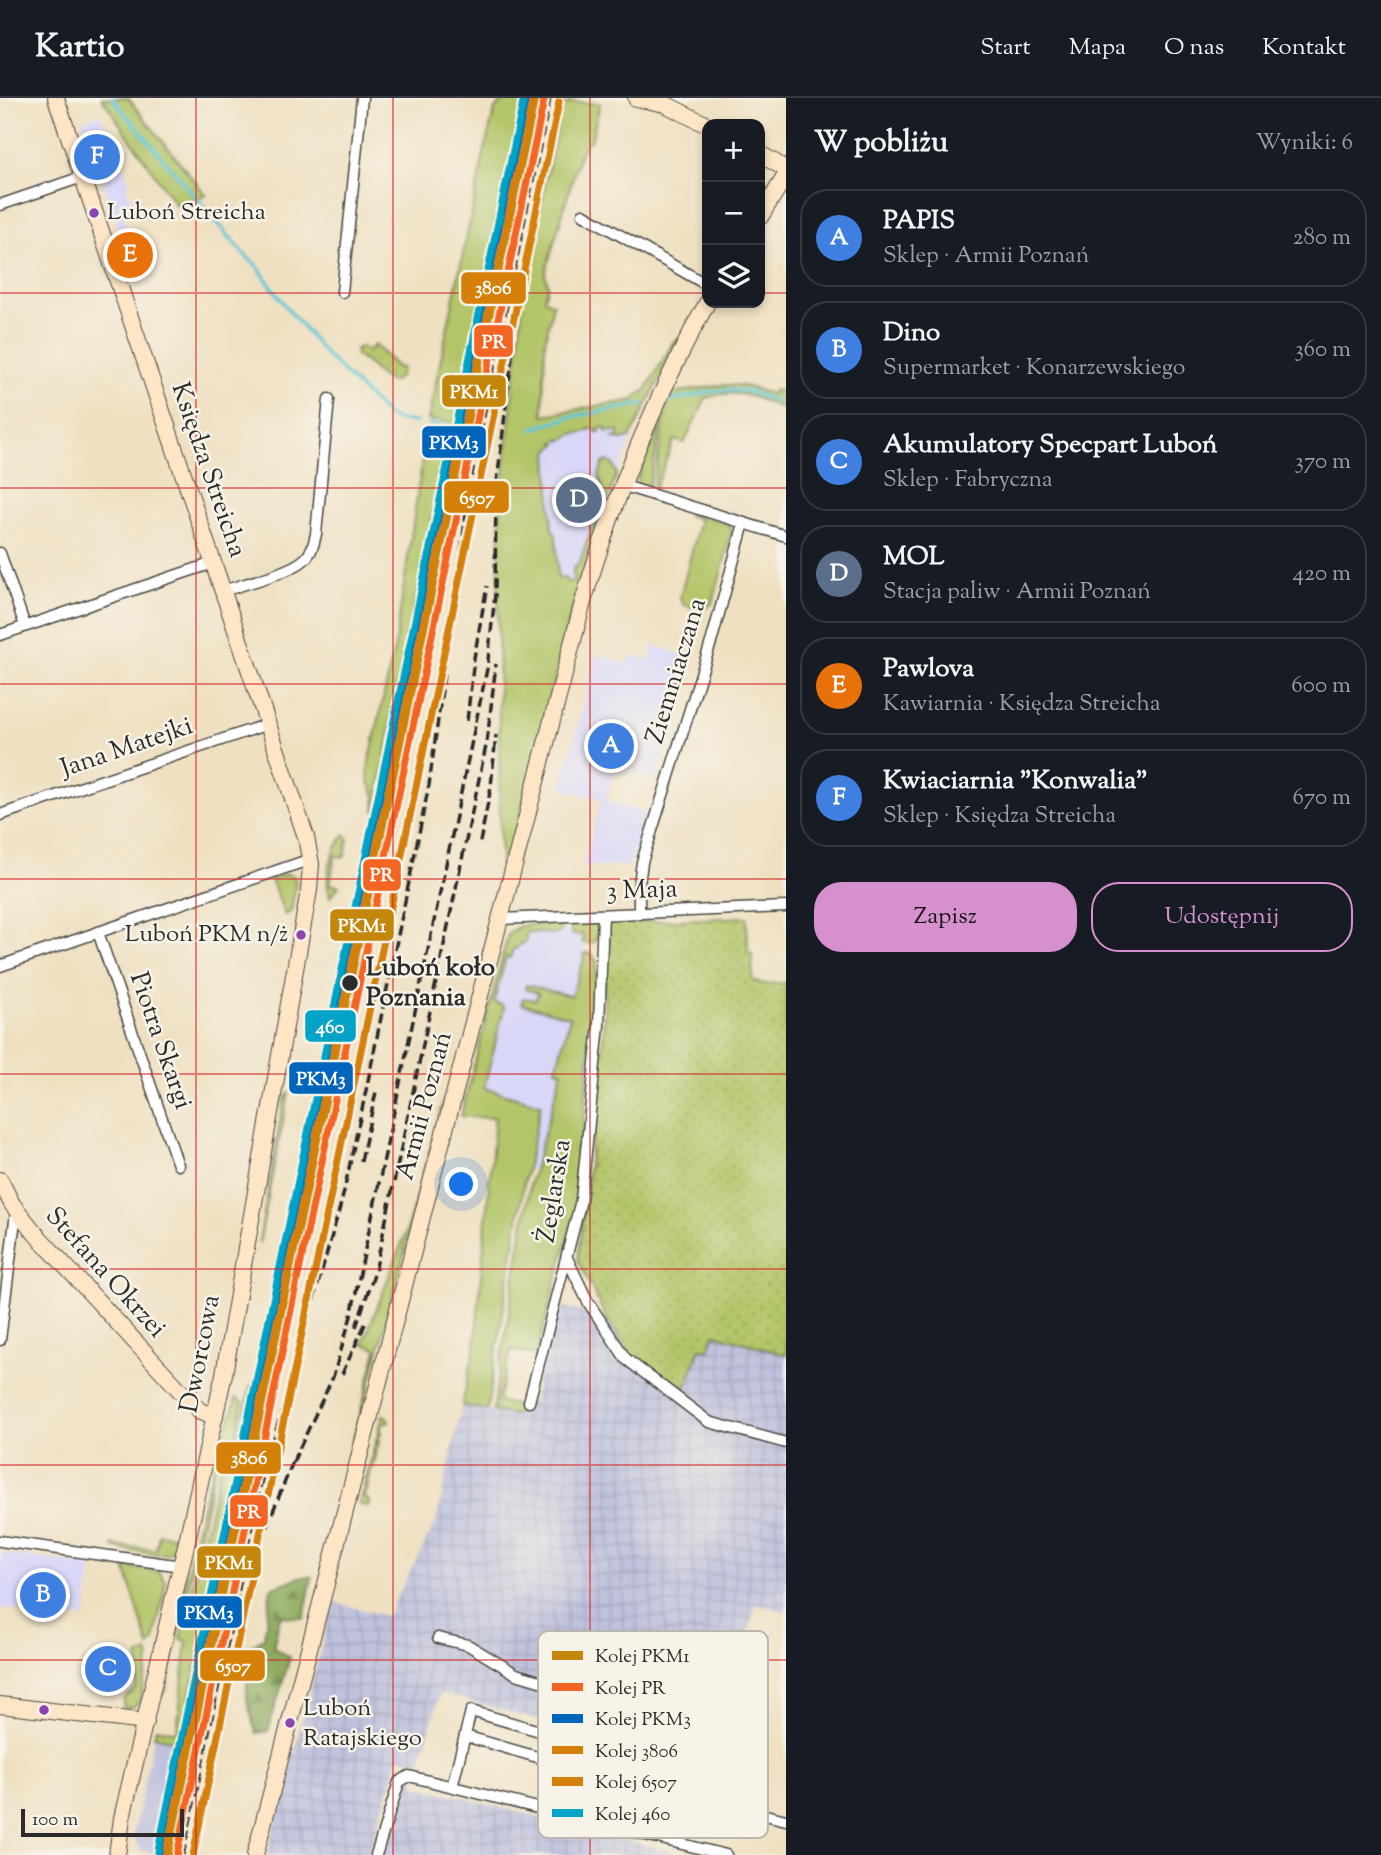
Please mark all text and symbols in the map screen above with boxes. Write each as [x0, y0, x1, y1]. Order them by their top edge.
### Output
text: Kartio [35, 24, 125, 72]
text: Start [980, 31, 1031, 65]
text: Mapa [1069, 31, 1126, 65]
text: O nas [1164, 31, 1224, 65]
text: Kontakt [1262, 31, 1346, 65]
map controls [702, 119, 765, 308]
button: + [702, 119, 765, 182]
text: W pobliżu [814, 122, 948, 165]
text: Wyniki: 6 [1256, 127, 1353, 160]
pin: F [74, 131, 120, 183]
button: − [702, 182, 765, 245]
place label: Luboń Streicha [107, 196, 266, 230]
text: PAPIS [883, 203, 955, 240]
marker: Luboń Streicha [87, 206, 101, 220]
text: A [830, 222, 848, 255]
text: 280 m [1293, 222, 1351, 255]
pin: E [107, 229, 153, 281]
text: Sklep · Armii Poznań [883, 240, 1089, 273]
button: layers [702, 245, 765, 308]
line badge: 3806 [460, 271, 527, 305]
text: 3806 [475, 276, 511, 303]
text: Dino [883, 315, 940, 352]
line badge: PR [473, 324, 514, 358]
text: PR [482, 330, 507, 357]
text: B [832, 334, 846, 367]
text: 360 m [1294, 334, 1351, 367]
text: Supermarket · Konarzewskiego [883, 352, 1185, 385]
line badge: PKM1 [441, 374, 507, 408]
street label: Księdza Streicha [161, 378, 255, 562]
text: PKM1 [450, 380, 499, 407]
line badge: PKM3 [421, 425, 487, 459]
text: Akumulatory Specpart Luboń [883, 427, 1217, 464]
text: PKM3 [429, 431, 479, 458]
text: C [830, 446, 848, 479]
text: 370 m [1295, 446, 1351, 479]
text: Sklep · Fabryczna [883, 464, 1053, 497]
pin: D [556, 474, 602, 526]
line badge: 6507 [443, 480, 510, 514]
text: 6507 [459, 486, 495, 513]
text: MOL [883, 539, 944, 576]
text: D [830, 558, 848, 591]
text: 420 m [1293, 558, 1351, 591]
text: Stacja paliw · Armii Poznań [883, 576, 1151, 609]
street label: Ziemniaczana [637, 593, 717, 749]
text: Pawlova [883, 651, 974, 688]
text: E [832, 670, 846, 703]
text: 600 m [1291, 670, 1351, 703]
text: Kawiarnia · Księdza Streicha [883, 688, 1161, 721]
street label: Jana Matejki [54, 708, 198, 789]
pin: A [588, 720, 634, 772]
text: Kwiaciarnia "Konwalia" [883, 763, 1148, 800]
text: F [833, 782, 845, 815]
text: 670 m [1292, 782, 1351, 815]
text: Sklep · Księdza Streicha [883, 800, 1116, 833]
line badge: PR [362, 858, 402, 892]
text: PR [370, 863, 395, 890]
street label: 3 Maja [606, 871, 678, 911]
button: Zapisz [814, 882, 1077, 952]
button: Udostępnij [1091, 882, 1353, 952]
line badge: PKM1 [329, 908, 395, 942]
text: PKM1 [338, 914, 387, 941]
place label: Luboń PKM n/ż [125, 918, 288, 952]
marker: Luboń PKM n/ż [294, 928, 308, 942]
place label: Luboń koło Poznania [366, 950, 495, 1017]
street label: Piotra Skargi [119, 967, 201, 1115]
marker: Luboń koło Poznania [340, 973, 360, 993]
line badge: 460 [304, 1009, 357, 1043]
text: 460 [315, 1015, 344, 1042]
street label: Armii Poznań [387, 1028, 463, 1184]
line badge: PKM3 [288, 1061, 354, 1095]
text: PKM3 [296, 1067, 346, 1094]
street label: Żeglarska [529, 1137, 581, 1245]
your location [444, 1167, 478, 1201]
street label: Stefana Okrzei [36, 1199, 174, 1347]
street label: Dworcowa [171, 1292, 231, 1416]
line badge: 3806 [215, 1441, 282, 1475]
text: 3806 [231, 1446, 267, 1473]
line badge: PR [229, 1494, 269, 1528]
text: PR [237, 1500, 262, 1527]
line badge: PKM1 [196, 1545, 262, 1579]
text: PKM1 [205, 1551, 254, 1578]
pin: B [20, 1569, 66, 1621]
line badge: PKM3 [176, 1595, 243, 1629]
text: PKM3 [184, 1601, 234, 1628]
legend [538, 1631, 768, 1838]
pin: C [85, 1643, 131, 1695]
text: Kolej PKM1 [595, 1644, 690, 1671]
line badge: 6507 [199, 1649, 266, 1682]
text: 6507 [215, 1654, 251, 1681]
text: Kolej PR [595, 1676, 666, 1703]
place label: Luboń Ratajskiego [303, 1692, 422, 1756]
unlabelled marker [37, 1703, 51, 1717]
text: Kolej PKM3 [595, 1707, 691, 1734]
marker: Luboń Ratajskiego [283, 1716, 297, 1730]
text: Kolej 3806 [595, 1739, 678, 1766]
text: Kolej 6507 [595, 1770, 677, 1797]
text: Kolej 460 [595, 1802, 670, 1829]
scale bar [21, 1806, 184, 1838]
text: 100 m [32, 1807, 78, 1834]

